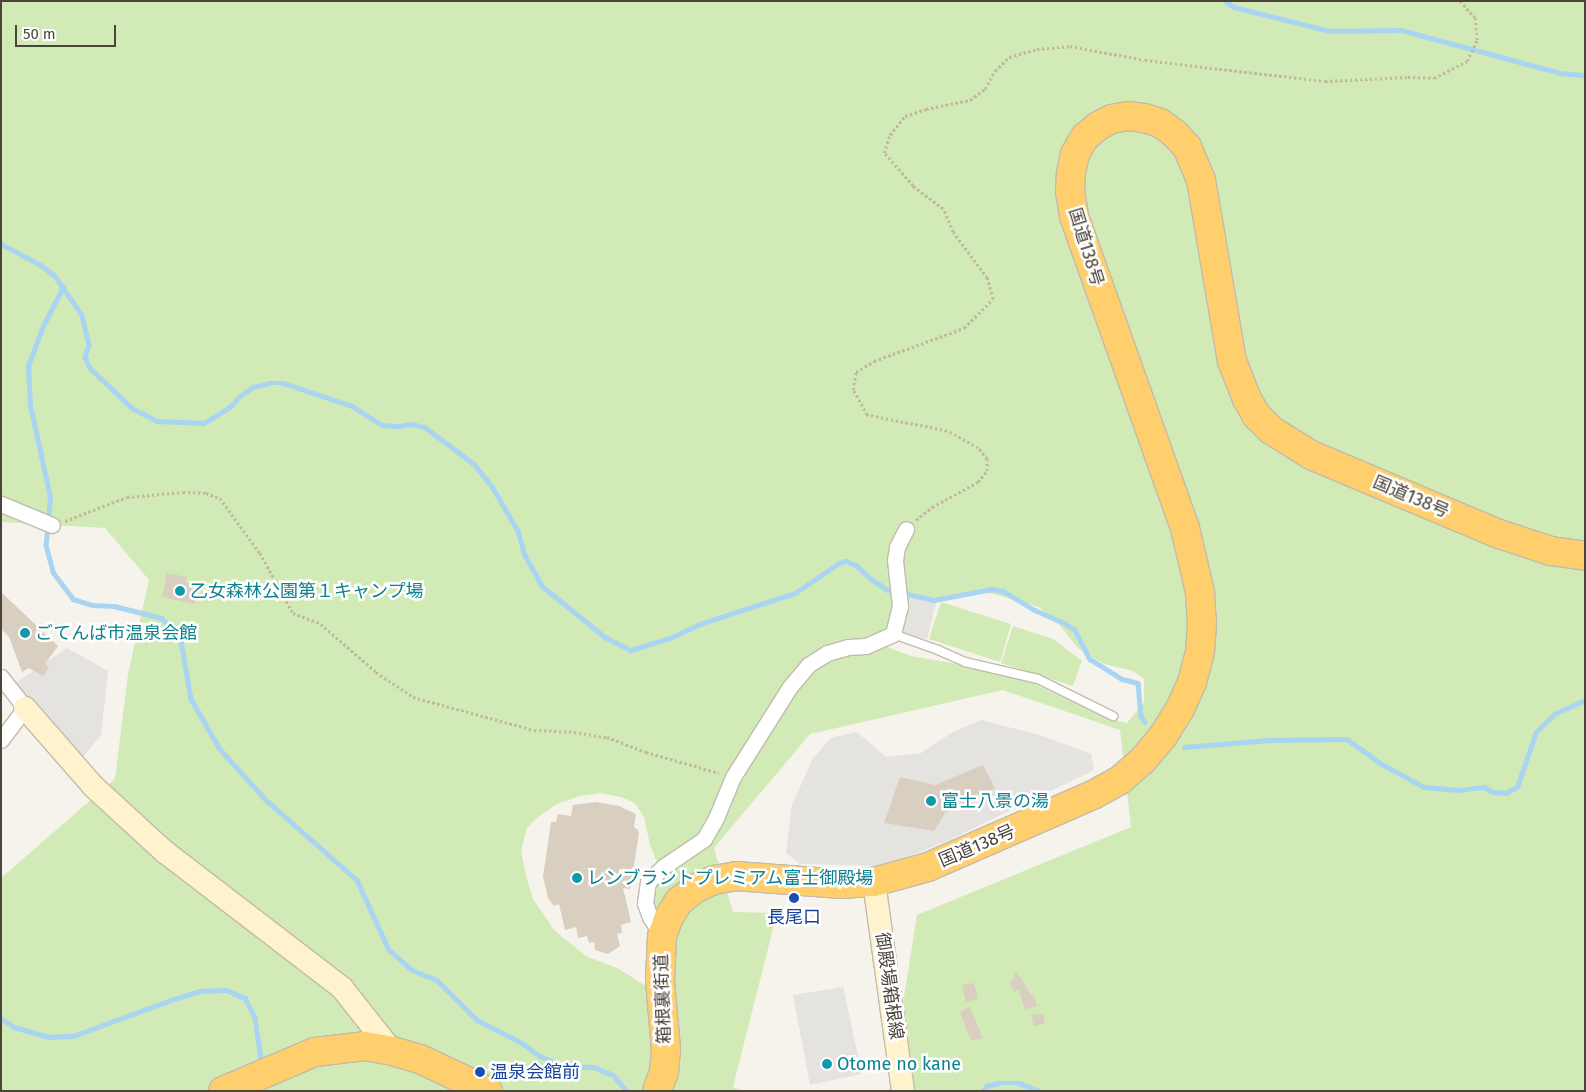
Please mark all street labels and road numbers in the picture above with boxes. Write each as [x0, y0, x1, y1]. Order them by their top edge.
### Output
street label: 国道138号 [1064, 205, 1108, 289]
street label: 国道138号 [1370, 471, 1452, 523]
street label: 国道138号 [936, 820, 1018, 872]
street label: 御殿場箱根線 [871, 931, 907, 1041]
street label: 箱根裏街道 [651, 954, 675, 1044]

